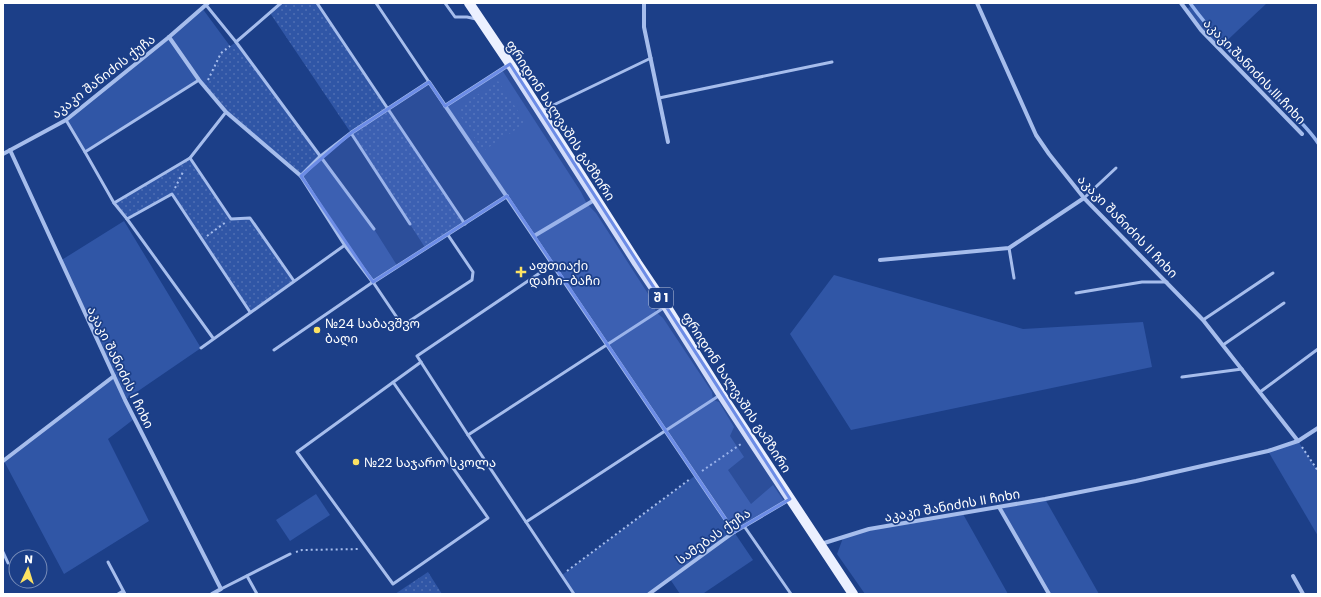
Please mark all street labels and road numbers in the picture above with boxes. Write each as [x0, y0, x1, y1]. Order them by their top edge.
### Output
street label: აკაკი შანიძის III ჩიხი [1199, 14, 1310, 128]
street label: აკაკი შანიძის ქუჩა [47, 30, 159, 123]
street label: ფრიდონ ხალვაშის გამზირი [501, 36, 620, 204]
street label: აკაკი შანიძის II ჩიხი [1073, 170, 1182, 282]
road number: შ 1 [649, 288, 673, 308]
street label: აკაკი შანიძის I ჩიხი [83, 303, 158, 432]
street label: ფრიდონ ხალვაშის გამზირი [677, 308, 796, 476]
street label: აკაკი შანიძის II ჩიხი [883, 484, 1021, 527]
street label: სამებას ქუჩა [672, 504, 754, 569]

